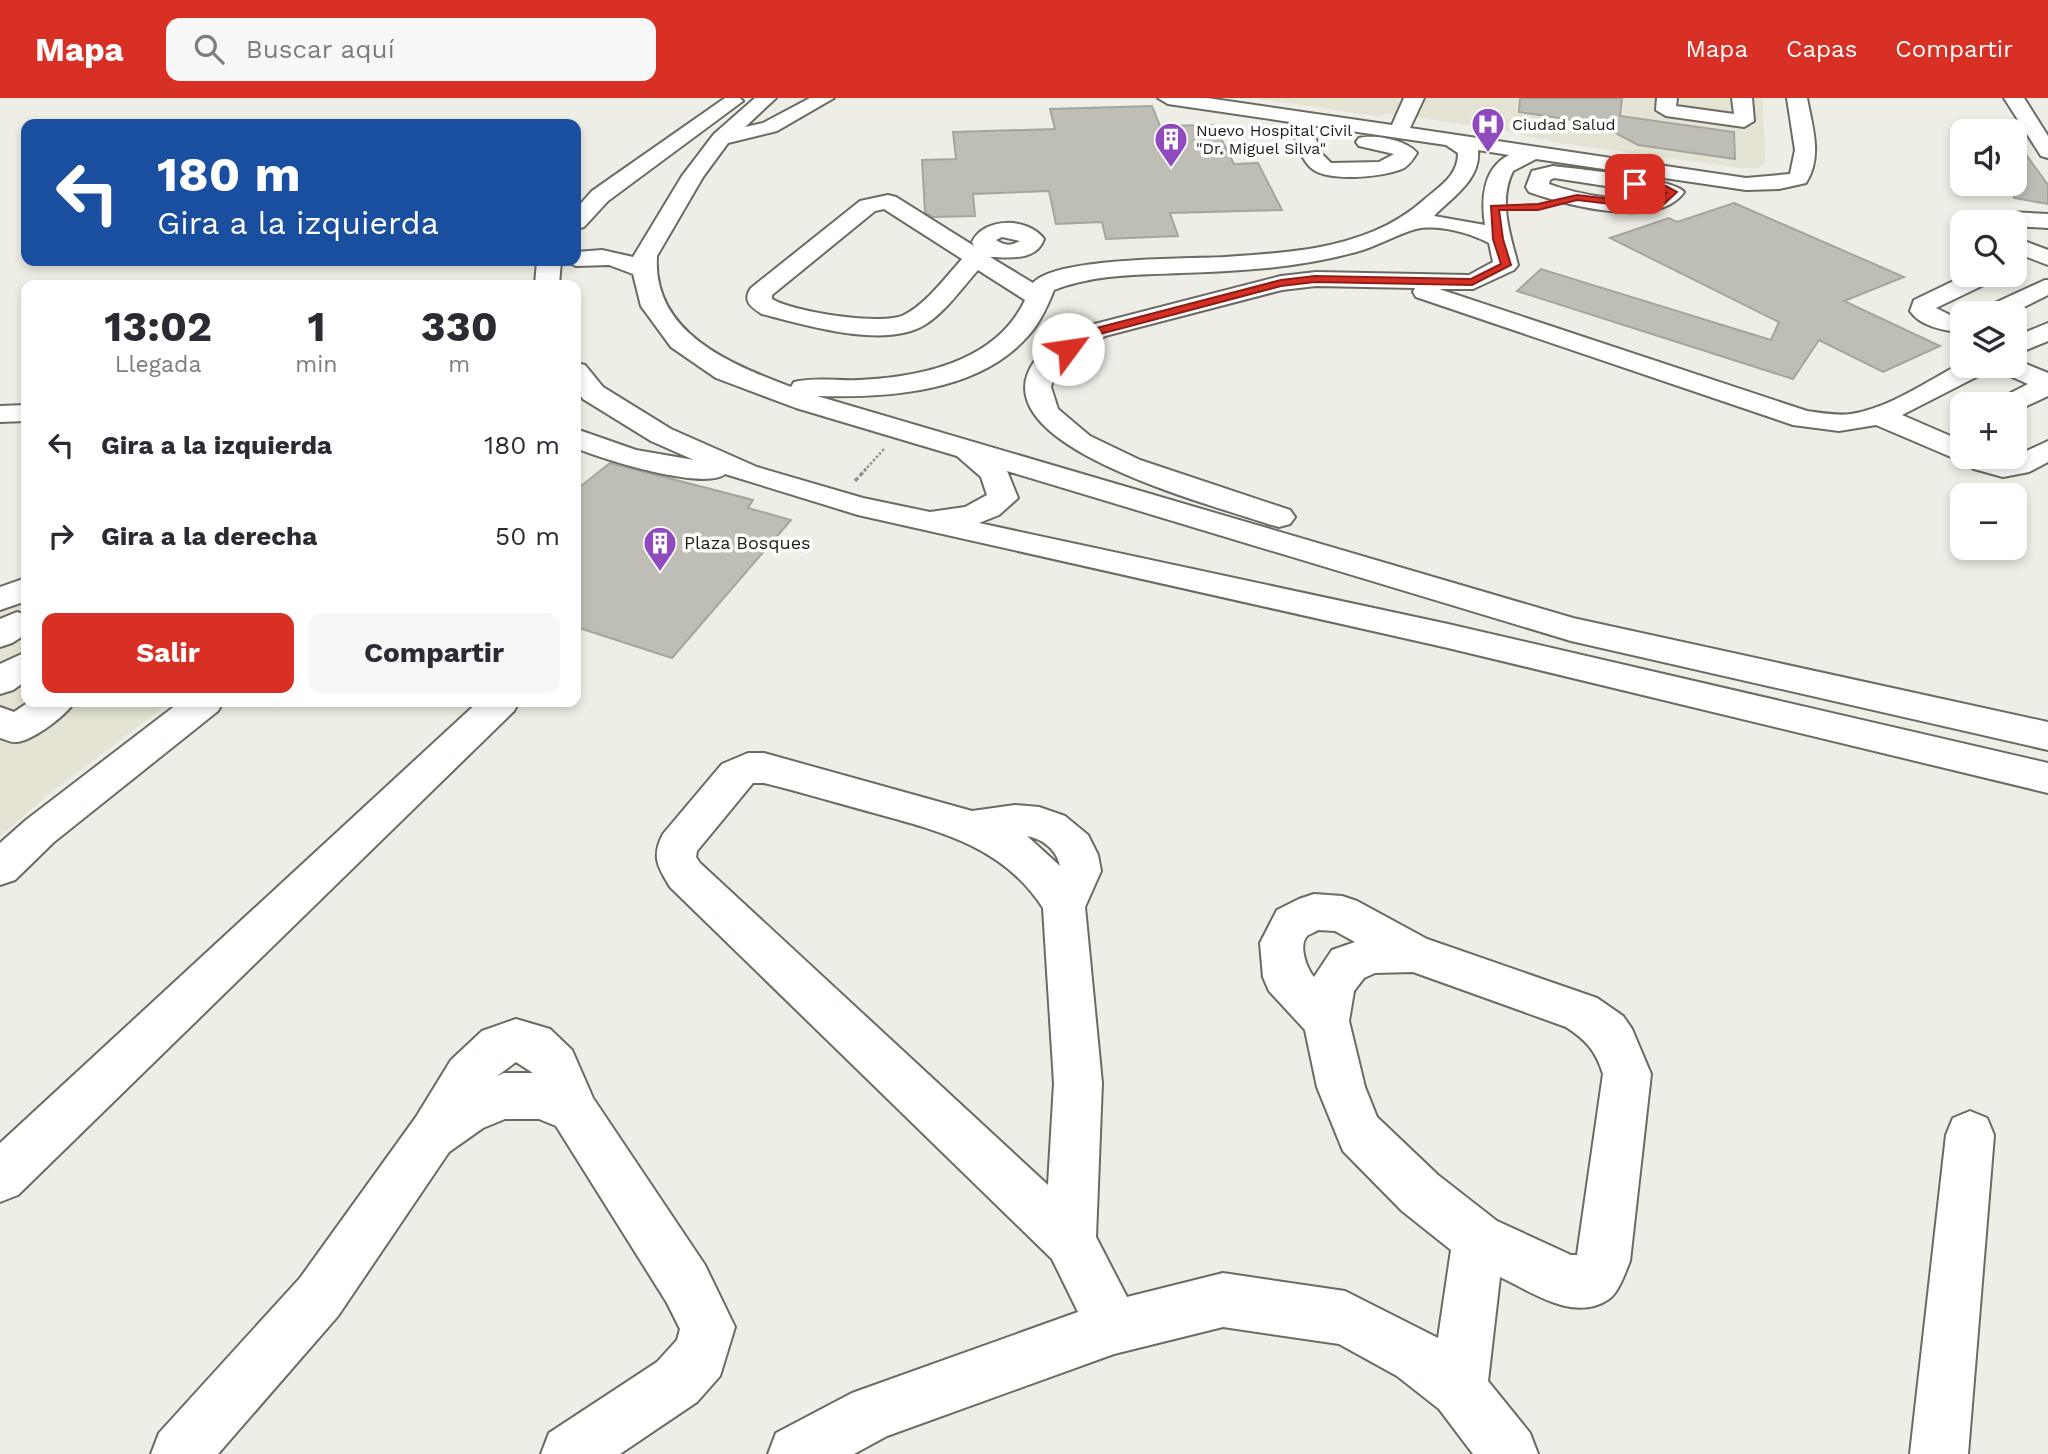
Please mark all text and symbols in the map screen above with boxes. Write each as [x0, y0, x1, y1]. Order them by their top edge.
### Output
search box [166, 18, 656, 81]
text: Mapa [35, 30, 124, 69]
icon: search [190, 30, 228, 68]
text: Buscar aquí [246, 34, 395, 64]
text: Mapa [1685, 35, 1748, 63]
text: Capas [1786, 35, 1857, 63]
text: Compartir [1895, 35, 2013, 63]
hospital icon: Ciudad Salud [1469, 105, 1507, 154]
place label: Ciudad Salud [1512, 115, 1616, 134]
map controls [1950, 119, 2027, 560]
button: sound [1950, 119, 2027, 196]
building icon: Nuevo Hospital Civil "Dr. Miguel Silva" [1152, 120, 1190, 169]
place label: Nuevo Hospital Civil "Dr. Miguel Silva" [1196, 121, 1352, 158]
text: 180 m [157, 145, 301, 203]
icon: left [42, 147, 133, 238]
pin [1605, 154, 1665, 214]
icon: arrive [1616, 165, 1654, 203]
text: Gira a la izquierda [157, 204, 439, 242]
button: search [1950, 210, 2027, 287]
button: layers [1950, 301, 2027, 378]
text: 13:02 [104, 302, 212, 351]
text: 1 [307, 302, 326, 351]
text: 330 [421, 302, 498, 351]
position arrow [1031, 312, 1105, 386]
text: Llegada [115, 351, 202, 378]
text: min [295, 351, 338, 378]
text: m [448, 351, 470, 378]
button: + [1950, 392, 2027, 469]
icon: left [42, 426, 80, 464]
text: Gira a la izquierda [101, 430, 332, 460]
text: 180 m [484, 430, 560, 460]
button: − [1950, 483, 2027, 560]
icon: right [42, 517, 80, 555]
text: Gira a la derecha [101, 521, 317, 551]
text: 50 m [495, 521, 560, 551]
building icon: Plaza Bosques [641, 524, 679, 573]
place label: Plaza Bosques [684, 532, 811, 553]
button: Salir [42, 613, 294, 693]
button: Compartir [308, 613, 560, 693]

